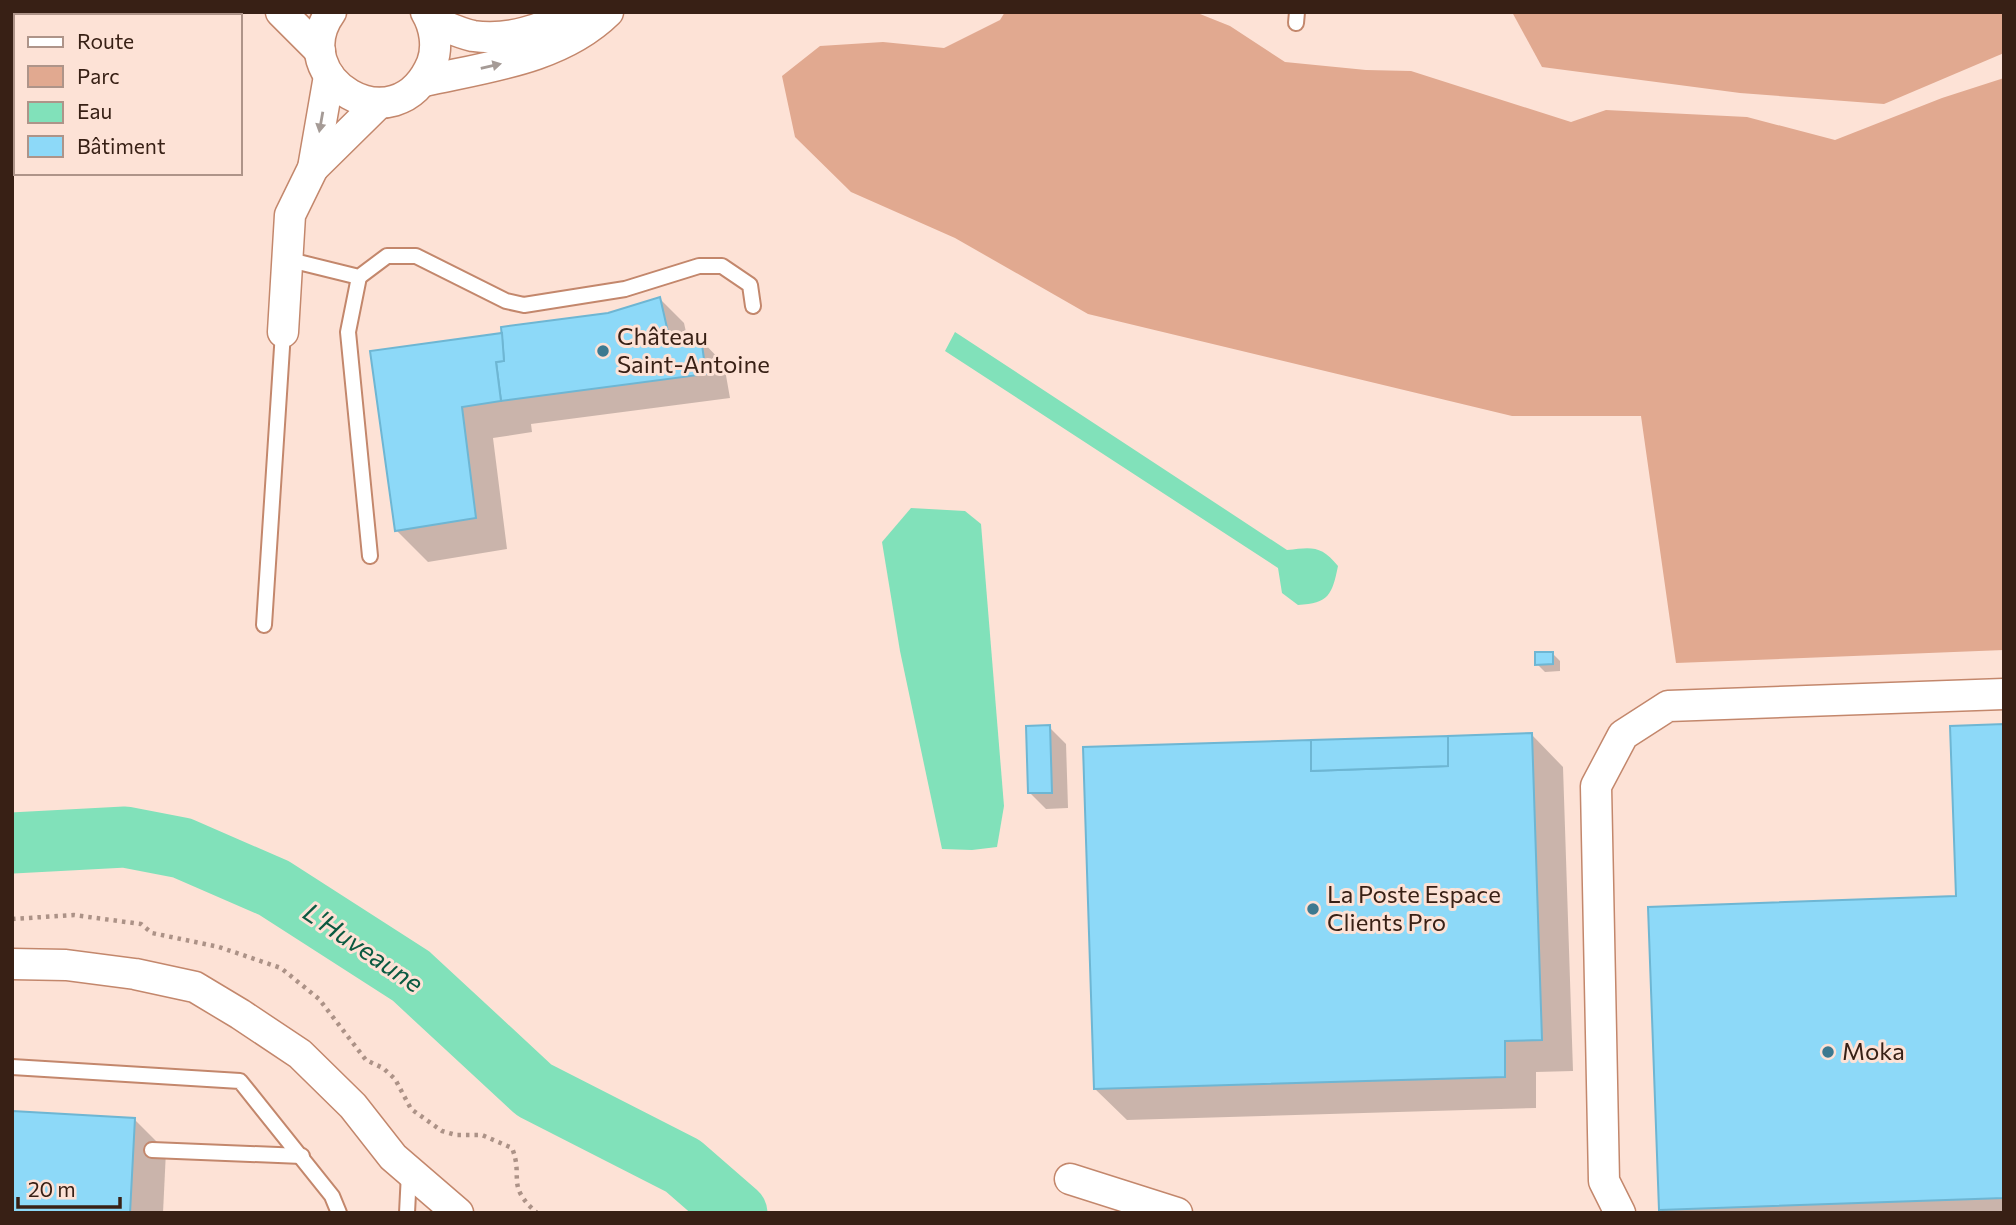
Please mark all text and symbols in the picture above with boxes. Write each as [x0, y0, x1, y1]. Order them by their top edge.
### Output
legend [14, 14, 242, 175]
text: Route [77, 28, 134, 53]
one-way arrow [480, 60, 502, 71]
text: Parc [77, 63, 120, 88]
text: Eau [77, 98, 112, 123]
one-way arrow [315, 111, 326, 133]
text: Bâtiment [77, 133, 166, 158]
place label: Château Saint-Antoine [617, 321, 770, 378]
marker: Château Saint-Antoine [595, 343, 611, 359]
place label: La Poste Espace Clients Pro [1327, 879, 1501, 936]
water label: L'Huveaune [298, 895, 430, 998]
marker: La Poste Espace Clients Pro [1305, 901, 1321, 917]
place label: Moka [1842, 1036, 1905, 1065]
marker: Moka [1820, 1044, 1836, 1060]
scale bar [18, 1166, 119, 1210]
text: 20 m [28, 1176, 76, 1201]

